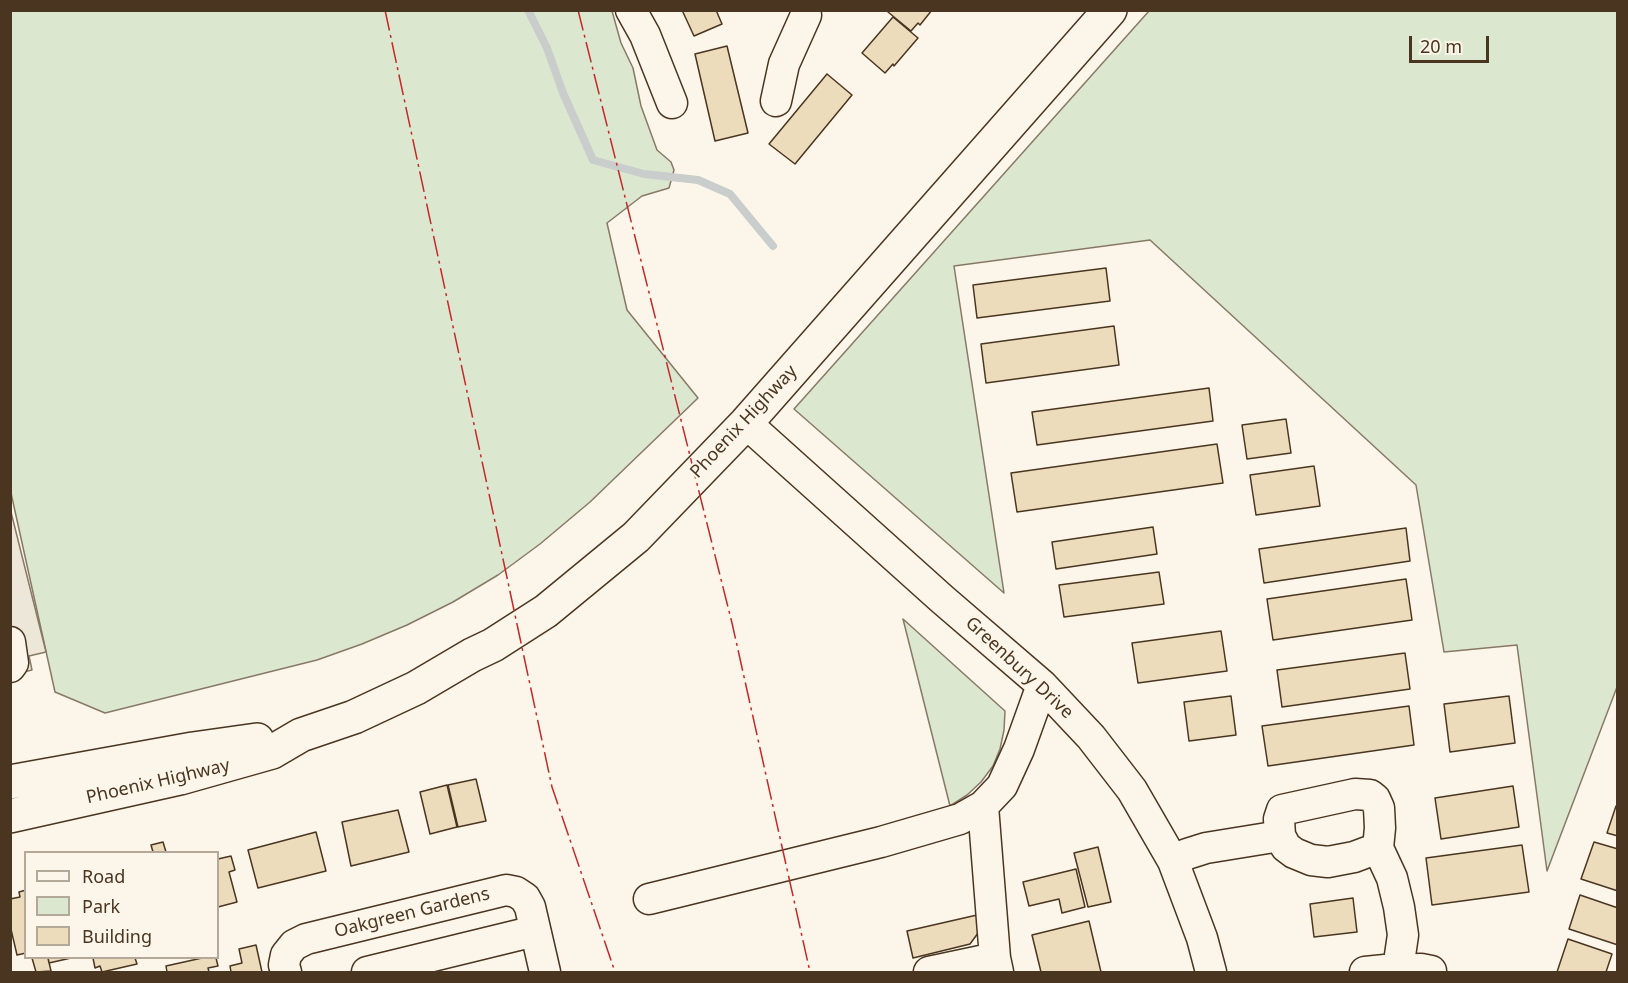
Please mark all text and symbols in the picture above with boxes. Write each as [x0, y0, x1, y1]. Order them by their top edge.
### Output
scale bar [1412, 24, 1492, 62]
text: 20 m [1420, 34, 1462, 58]
street label: Phoenix Highway [686, 361, 802, 483]
street label: Greenbury Drive [961, 612, 1077, 724]
street label: Phoenix Highway [84, 755, 232, 809]
legend [24, 851, 219, 959]
text: Road [82, 864, 125, 888]
street label: Oakgreen Gardens [332, 883, 492, 943]
text: Park [82, 894, 120, 918]
text: Building [82, 924, 152, 948]

